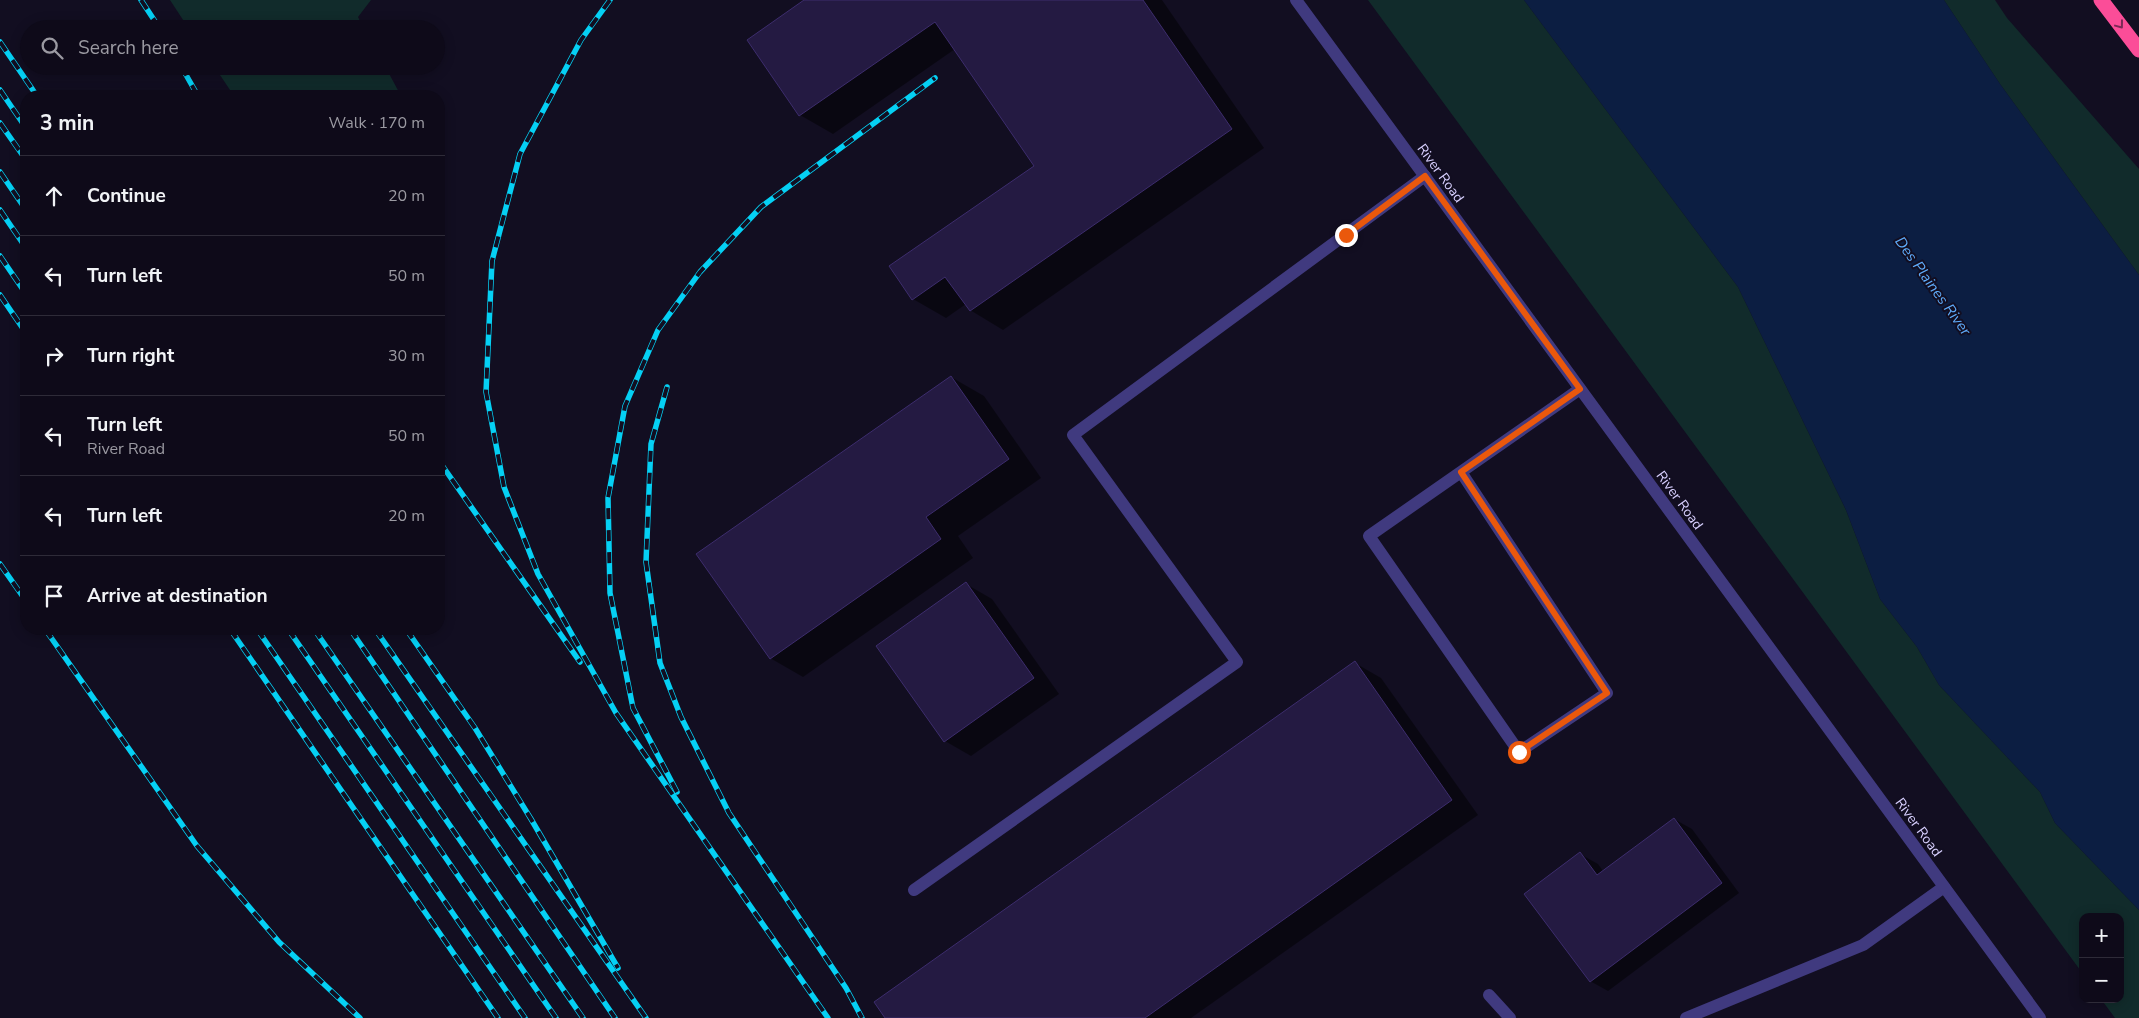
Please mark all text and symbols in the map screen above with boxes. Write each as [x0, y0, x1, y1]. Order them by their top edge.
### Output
one-way arrow [2114, 19, 2123, 29]
search box [20, 20, 445, 75]
icon: search [38, 34, 66, 62]
text: Search here [78, 35, 179, 61]
text: 3 min [40, 109, 94, 137]
text: Walk · 170 m [329, 112, 425, 134]
street label: River Road [1413, 140, 1468, 207]
icon: ahead [40, 182, 68, 210]
text: Continue [87, 183, 166, 209]
text: 20 m [388, 185, 425, 207]
route end [1335, 224, 1358, 247]
water label: Des Plaines River [1890, 233, 1976, 340]
icon: left [40, 262, 68, 290]
text: Turn left [87, 263, 162, 289]
text: 50 m [388, 265, 425, 287]
icon: right [40, 342, 68, 370]
text: Turn right [87, 343, 174, 369]
text: 30 m [388, 345, 425, 367]
text: Turn left [87, 412, 162, 438]
icon: left [40, 422, 68, 450]
text: 50 m [388, 425, 425, 447]
text: River Road [87, 438, 165, 460]
street label: River Road [1652, 467, 1707, 534]
icon: left [40, 502, 68, 530]
text: Turn left [87, 503, 162, 529]
text: 20 m [388, 505, 425, 527]
icon: arrive [40, 582, 68, 610]
text: Arrive at destination [87, 583, 268, 609]
route start [1508, 741, 1531, 764]
street label: River Road [1891, 794, 1946, 861]
map controls [2079, 913, 2124, 1003]
button: + [2079, 913, 2124, 958]
button: − [2079, 958, 2124, 1003]

